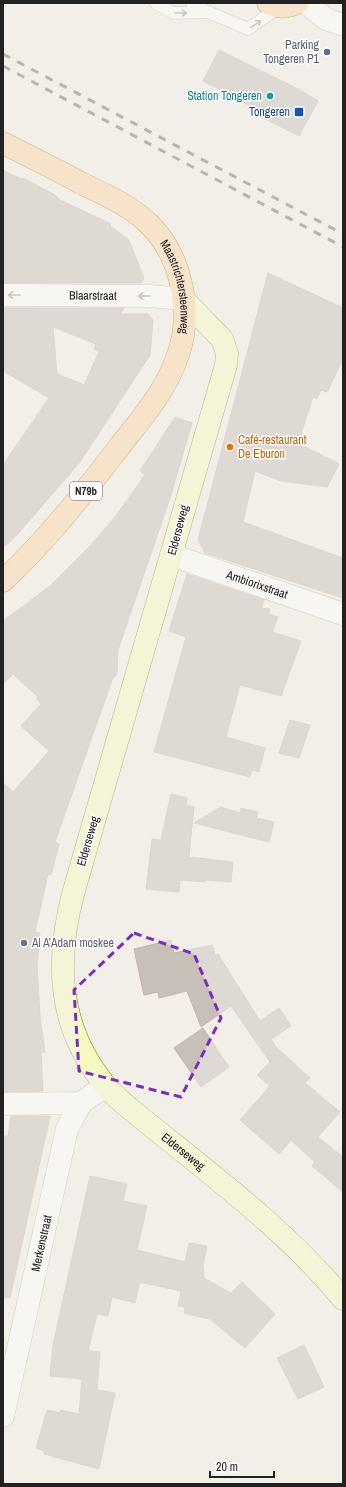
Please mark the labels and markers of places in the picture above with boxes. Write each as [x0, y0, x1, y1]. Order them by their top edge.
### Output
place label: Parking Tongeren P1 [263, 37, 320, 67]
marker: Parking Tongeren P1 [322, 47, 332, 57]
place label: Station Tongeren [187, 88, 262, 104]
marker: Station Tongeren [265, 91, 275, 101]
place label: Tongeren [249, 104, 290, 120]
marker: Tongeren [293, 106, 305, 118]
place label: Café-restaurant De Eburon [238, 432, 307, 462]
marker: Café-restaurant De Eburon [225, 442, 235, 452]
place label: Al A’Adam moskee [31, 935, 114, 951]
marker: Al A’Adam moskee [19, 938, 29, 948]

